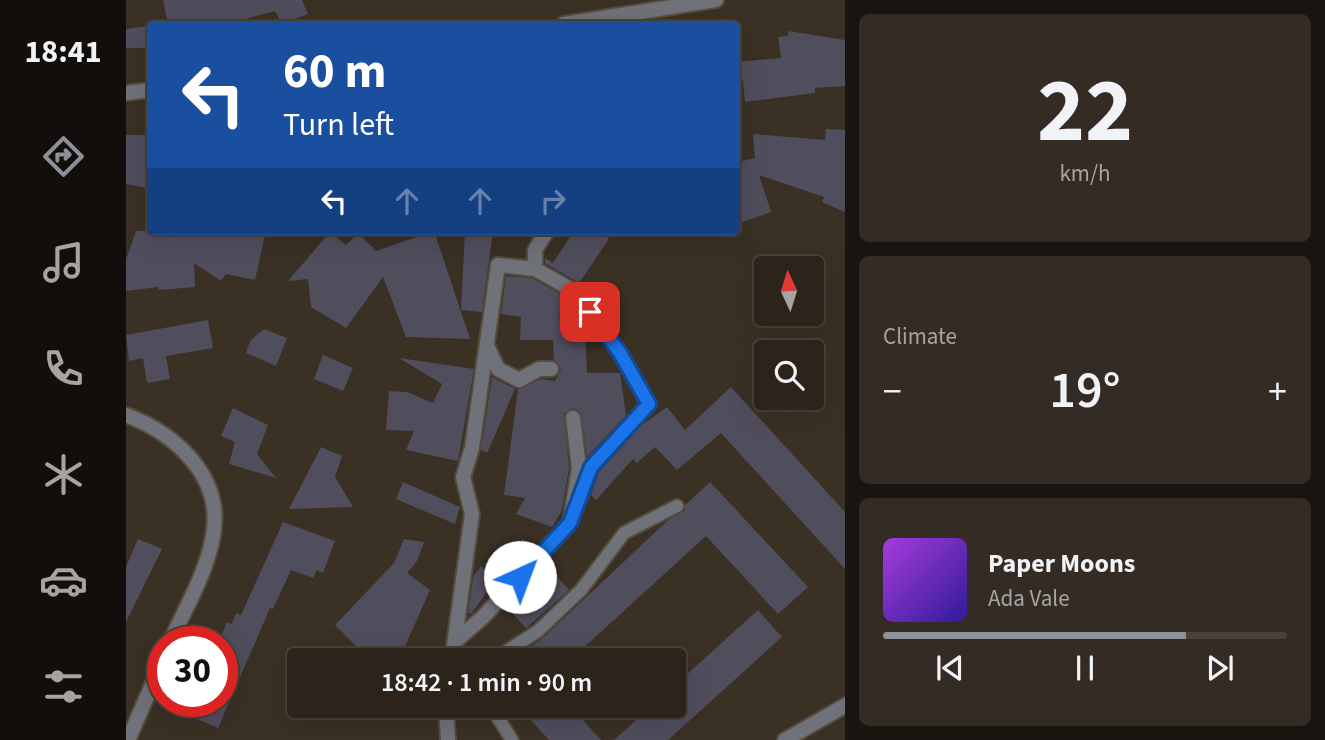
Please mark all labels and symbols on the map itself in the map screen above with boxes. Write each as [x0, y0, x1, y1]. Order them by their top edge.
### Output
north arrow [754, 256, 824, 326]
pin [560, 282, 620, 342]
position arrow [483, 540, 557, 614]
speed limit sign: 30 [147, 626, 238, 717]

